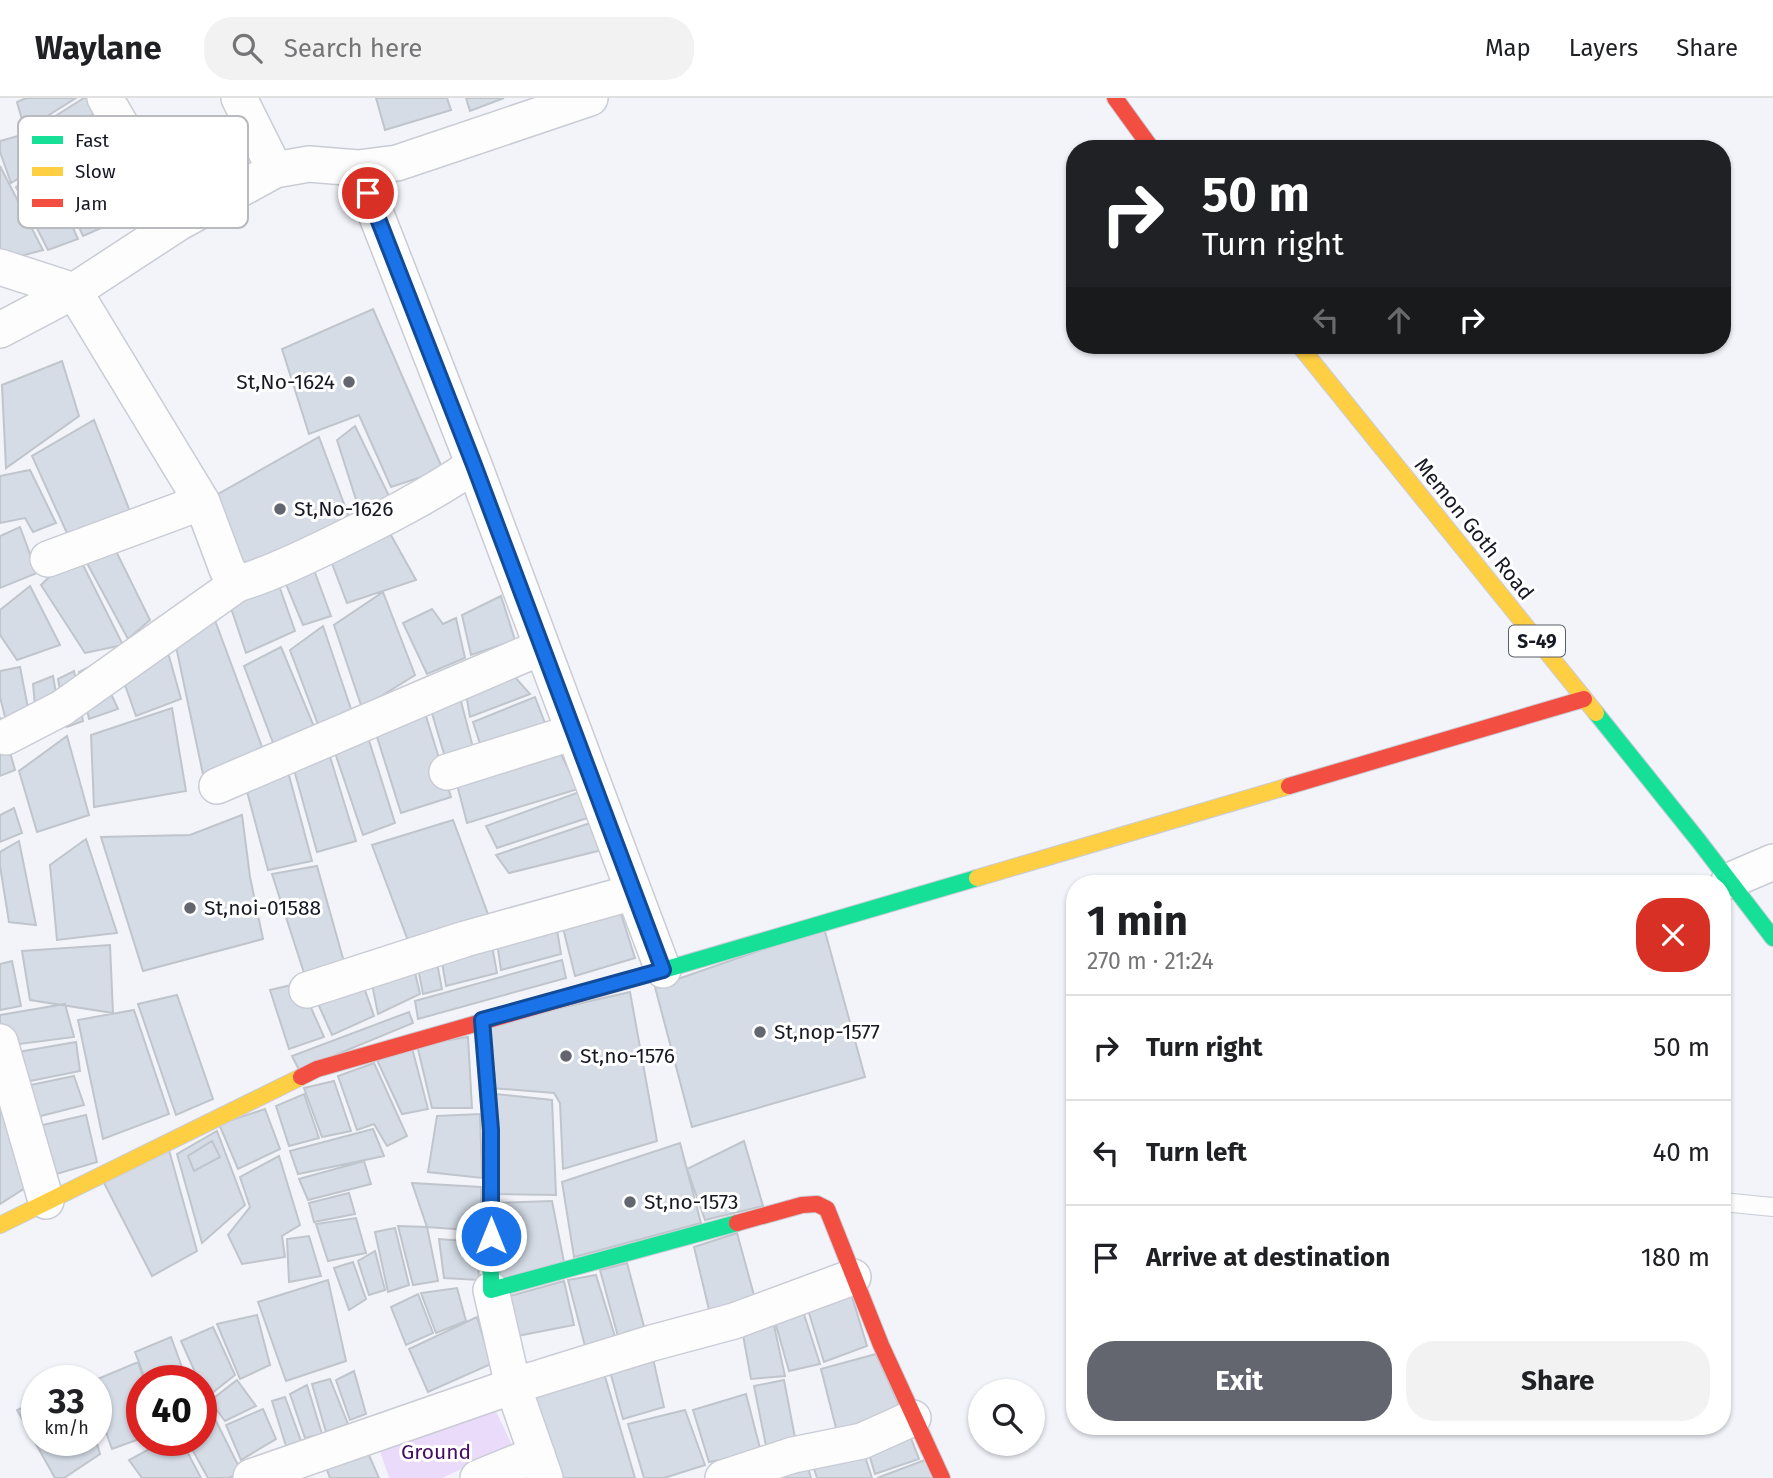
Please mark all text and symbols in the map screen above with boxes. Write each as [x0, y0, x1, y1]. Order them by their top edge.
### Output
search box [204, 17, 694, 80]
text: Waylane [35, 28, 162, 68]
icon: search [228, 29, 266, 67]
text: Search here [284, 33, 423, 64]
text: Map [1485, 34, 1531, 62]
text: Layers [1569, 34, 1638, 62]
text: Share [1676, 34, 1738, 62]
legend [18, 116, 248, 228]
text: Fast [75, 129, 109, 152]
text: Slow [75, 160, 116, 183]
pin [338, 163, 398, 223]
text: 50 m [1202, 165, 1310, 224]
icon: right [1087, 168, 1178, 259]
icon: arrive [349, 174, 387, 212]
text: Jam [75, 192, 107, 215]
text: Turn right [1202, 225, 1344, 263]
icon: left [1307, 301, 1345, 339]
icon: ahead [1380, 301, 1418, 339]
icon: right [1453, 301, 1491, 339]
place label: St,No-1624 [236, 369, 335, 395]
marker: St,No-1624 [341, 374, 357, 390]
street label: Memon Goth Road [1409, 453, 1539, 605]
place label: St,No-1626 [294, 496, 393, 522]
marker: St,No-1626 [272, 501, 288, 517]
road number: S-49 [1509, 626, 1565, 656]
place label: St,noi-01588 [204, 895, 321, 921]
text: 1 min [1087, 896, 1188, 946]
button: close [1636, 898, 1710, 972]
marker: St,noi-01588 [182, 900, 198, 916]
text: 270 m · 21:24 [1087, 947, 1214, 975]
place label: St,nop-1577 [774, 1019, 880, 1045]
marker: St,nop-1577 [752, 1024, 768, 1040]
icon: right [1087, 1029, 1125, 1067]
text: Turn right [1146, 1032, 1263, 1063]
text: 50 m [1653, 1032, 1710, 1063]
place label: St,no-1576 [580, 1043, 675, 1069]
marker: St,no-1576 [558, 1048, 574, 1064]
icon: left [1087, 1134, 1125, 1172]
text: Turn left [1146, 1137, 1247, 1168]
text: 40 m [1652, 1137, 1710, 1168]
place label: St,no-1573 [644, 1189, 738, 1215]
marker: St,no-1573 [622, 1194, 638, 1210]
position arrow [454, 1199, 528, 1273]
icon: arrive [1087, 1239, 1125, 1277]
text: Arrive at destination [1146, 1242, 1390, 1273]
text: 180 m [1641, 1242, 1710, 1273]
button: Exit [1087, 1341, 1392, 1421]
button: Share [1406, 1341, 1710, 1421]
speed limit sign: 40 [126, 1365, 217, 1456]
map controls [968, 1379, 1045, 1456]
button: search [968, 1379, 1045, 1456]
text: 33 [48, 1380, 85, 1422]
text: km/h [44, 1417, 89, 1439]
park label: Ground [401, 1439, 471, 1465]

